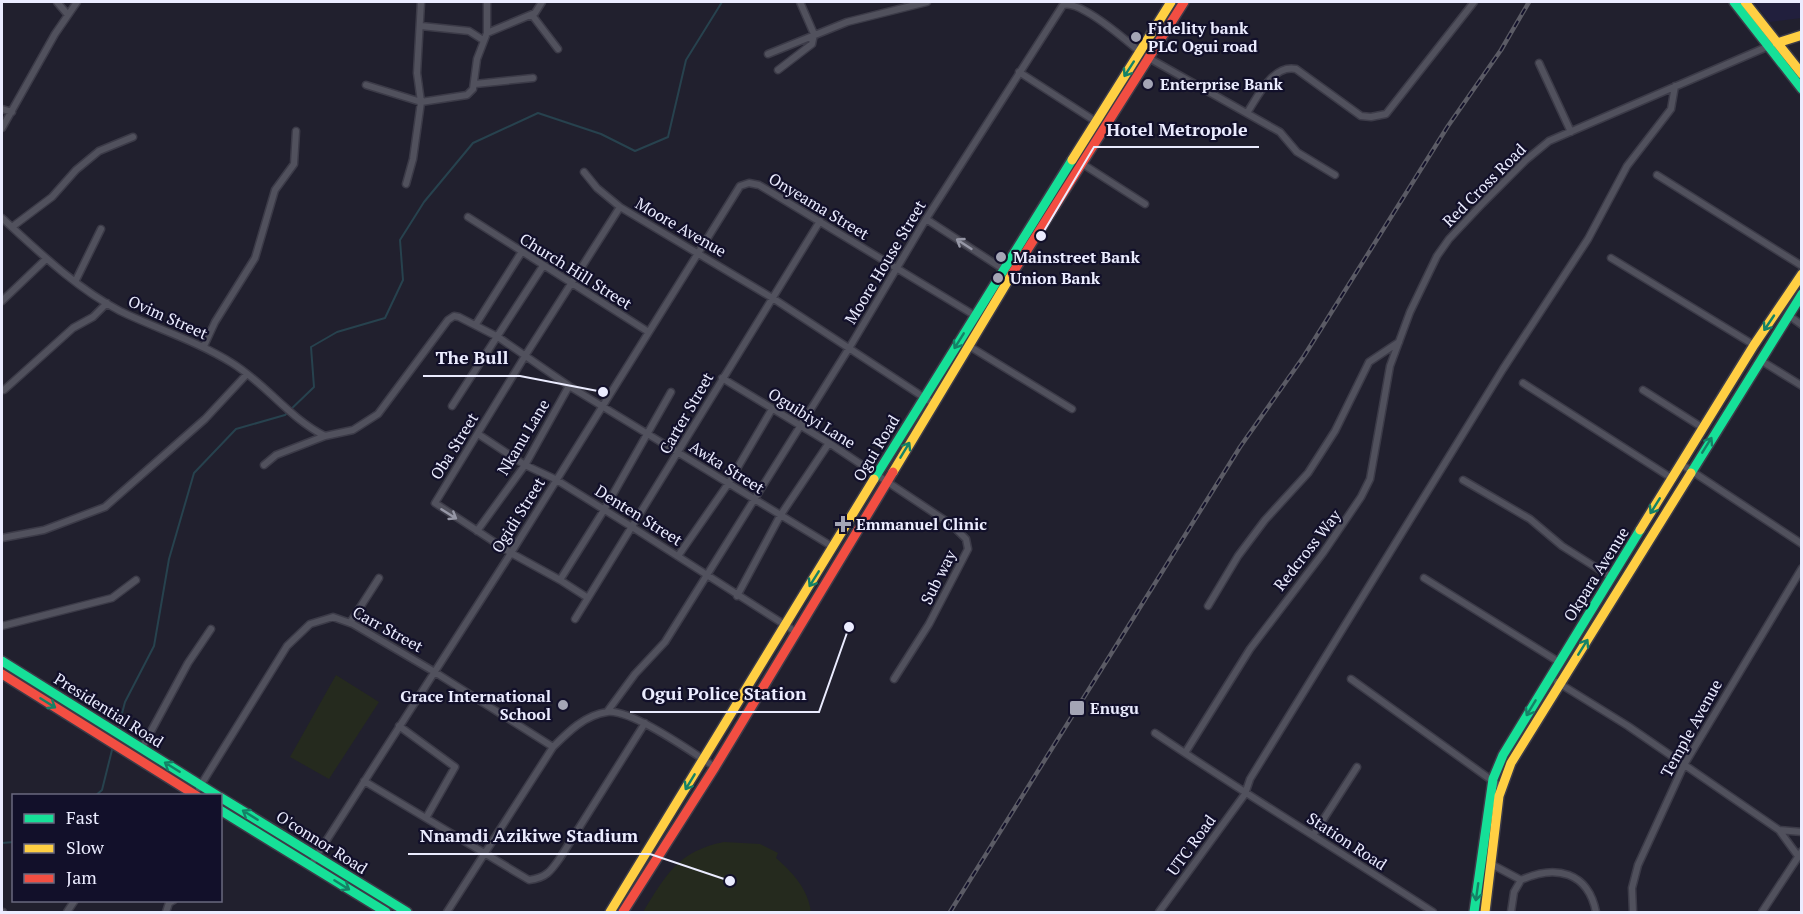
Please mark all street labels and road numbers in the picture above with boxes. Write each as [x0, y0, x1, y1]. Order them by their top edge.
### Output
street label: Red Cross Road [1438, 138, 1531, 231]
street label: Onyeama Street [765, 167, 873, 245]
street label: Moore Avenue [631, 192, 731, 262]
street label: Moore House Street [839, 196, 931, 328]
street label: Church Hill Street [516, 228, 636, 314]
street label: Ovim Street [125, 290, 211, 344]
street label: Carter Street [654, 368, 718, 458]
street label: Oguibiyi Lane [764, 382, 860, 454]
street label: Nkanu Lane [492, 395, 554, 479]
street label: Oba Street [425, 408, 483, 484]
street label: Ogui Road [848, 411, 905, 485]
street label: Awka Street [685, 435, 769, 499]
street label: Ogidi Street [486, 473, 550, 557]
street label: Denten Street [591, 479, 687, 551]
street label: Redcross Way [1268, 504, 1346, 595]
street label: Okpara Avenue [1558, 523, 1634, 625]
street label: Sub way [915, 545, 961, 608]
street label: Carr Street [349, 601, 427, 657]
street label: Presidential Road [50, 668, 168, 753]
street label: Temple Avenue [1655, 675, 1727, 781]
street label: O'connor Road [272, 805, 372, 879]
street label: Station Road [1303, 807, 1391, 875]
street label: UTC Road [1161, 810, 1221, 880]

